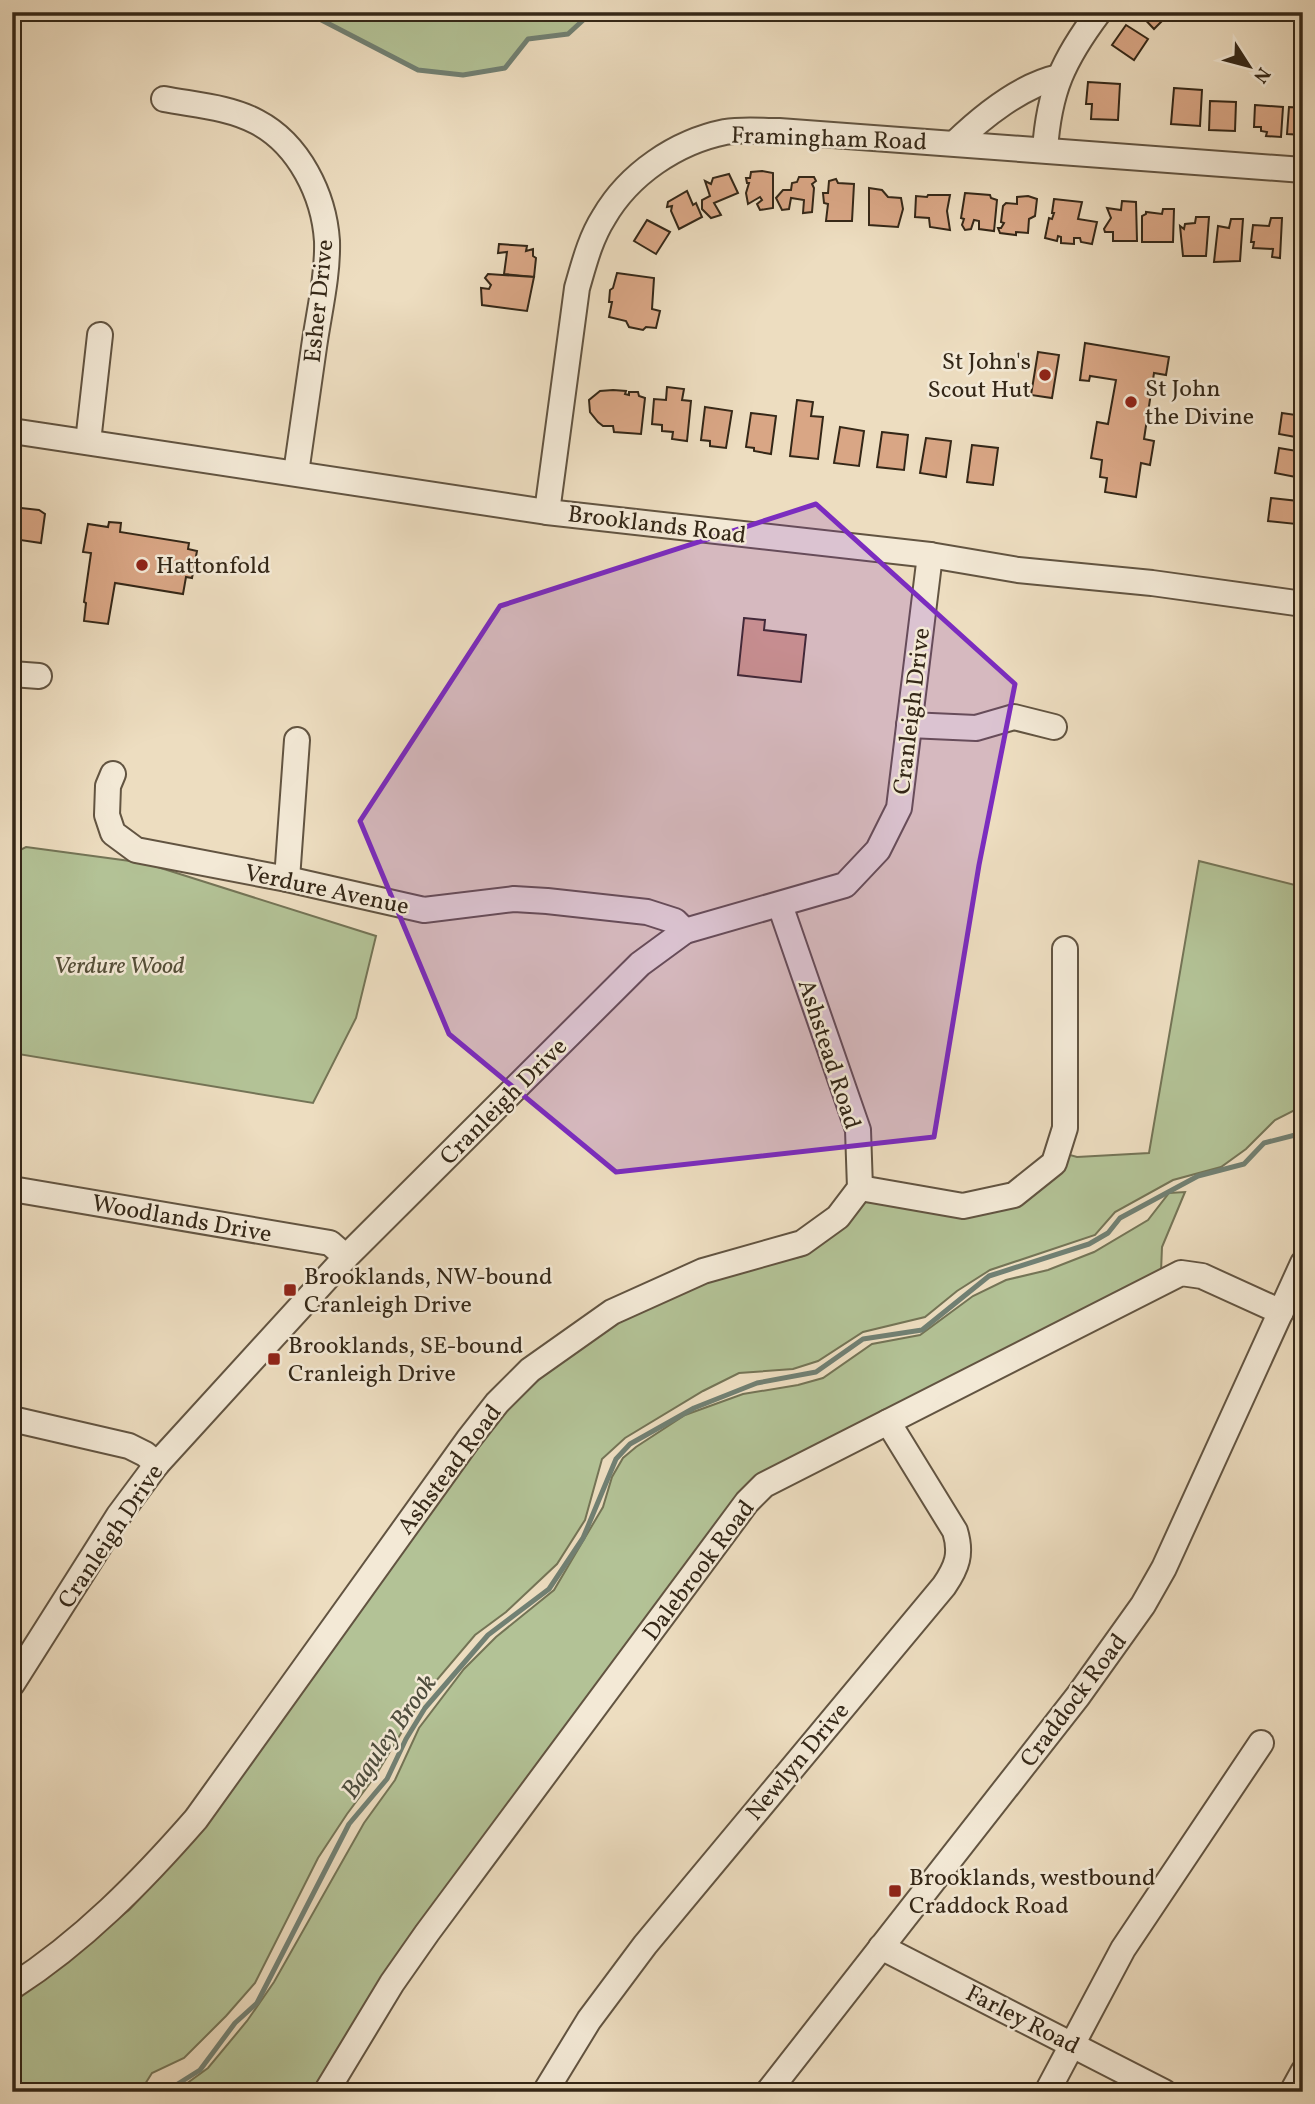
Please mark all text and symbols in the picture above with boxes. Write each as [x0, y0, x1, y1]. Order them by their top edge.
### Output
north arrow [1214, 32, 1284, 102]
text: N [1246, 62, 1276, 88]
street label: Framingham Road [730, 120, 928, 160]
street label: Esher Drive [297, 238, 343, 365]
place label: St John's Scout Hut [927, 346, 1031, 408]
marker: St John's Scout Hut [1037, 367, 1053, 383]
place label: St John the Divine [1145, 373, 1254, 435]
marker: St John the Divine [1123, 394, 1139, 410]
street label: Brooklands Road [566, 498, 748, 554]
place label: Hattonfold [156, 550, 271, 584]
marker: Hattonfold [134, 557, 150, 573]
street label: Cranleigh Drive [886, 626, 940, 797]
street label: Verdure Avenue [241, 857, 412, 925]
park label: Verdure Wood [53, 950, 185, 984]
street label: Ashstead Road [788, 975, 868, 1134]
street label: Cranleigh Drive [433, 1031, 576, 1174]
street label: Woodlands Drive [89, 1187, 274, 1253]
place label: Brooklands, NW-bound Cranleigh Drive [304, 1261, 553, 1323]
marker: Brooklands, NW-bound Cranleigh Drive [282, 1282, 298, 1298]
place label: Brooklands, SE-bound Cranleigh Drive [288, 1330, 523, 1392]
marker: Brooklands, SE-bound Cranleigh Drive [266, 1351, 282, 1367]
street label: Ashstead Road [390, 1398, 511, 1543]
street label: Cranleigh Drive [51, 1458, 173, 1616]
street label: Dalebrook Road [635, 1494, 764, 1649]
street label: Craddock Road [1013, 1627, 1136, 1775]
water label: Baguley Brook [333, 1667, 446, 1807]
street label: Newlyn Drive [739, 1696, 858, 1829]
place label: Brooklands, westbound Craddock Road [909, 1862, 1156, 1924]
marker: Brooklands, westbound Craddock Road [887, 1883, 903, 1899]
street label: Farley Road [959, 1978, 1085, 2064]

